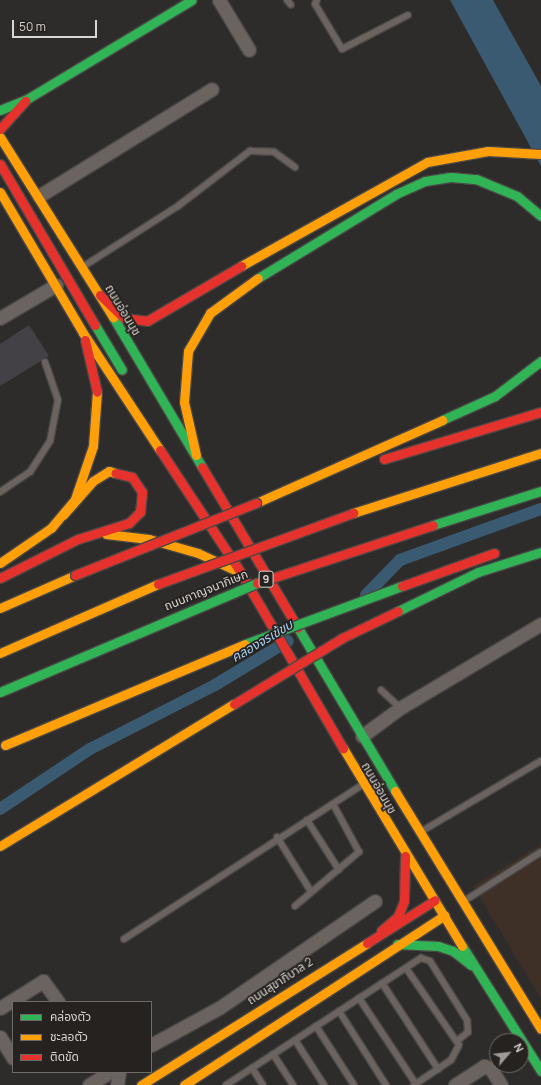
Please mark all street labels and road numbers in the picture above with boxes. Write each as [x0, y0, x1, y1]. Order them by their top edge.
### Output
street label: ถนนอ่อนนุช [102, 282, 144, 338]
street label: ถนนกาญจนาภิเษก [162, 567, 250, 613]
road number: 9 [258, 570, 274, 588]
street label: ถนนอ่อนนุช [359, 760, 399, 816]
street label: ถนนสุขาภิบาล 2 [244, 954, 316, 1008]

